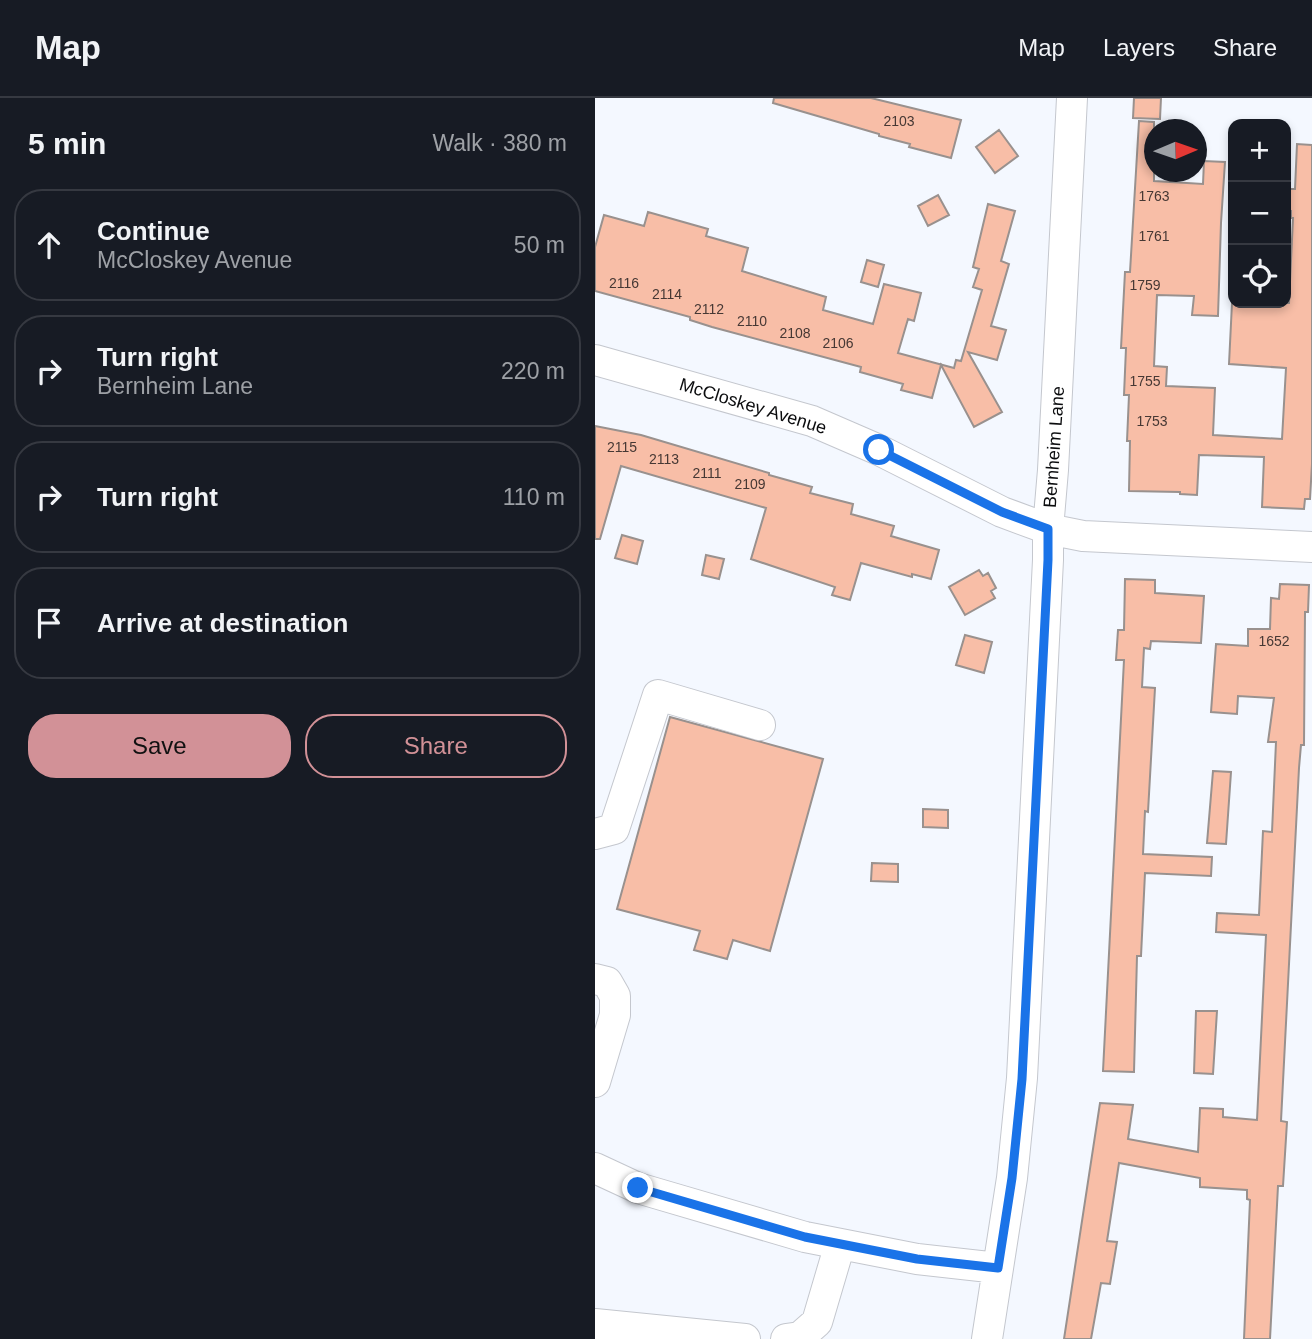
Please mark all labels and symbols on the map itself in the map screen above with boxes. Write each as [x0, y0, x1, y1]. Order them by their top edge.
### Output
house number: 2103 [883, 113, 915, 129]
north arrow [1144, 119, 1207, 182]
house number: 1763 [1138, 188, 1170, 204]
house number: 1761 [1138, 228, 1170, 244]
house number: 2116 [609, 275, 639, 291]
house number: 1759 [1129, 277, 1161, 293]
house number: 2114 [652, 286, 682, 302]
house number: 2112 [694, 301, 724, 317]
house number: 2110 [737, 313, 767, 329]
house number: 2108 [779, 325, 811, 341]
house number: 2106 [822, 335, 854, 351]
house number: 1755 [1129, 373, 1161, 389]
street label: McCloskey Avenue [677, 374, 829, 438]
street label: Bernheim Lane [1040, 385, 1068, 509]
house number: 1753 [1136, 413, 1168, 429]
route start [863, 434, 894, 465]
house number: 2115 [607, 439, 637, 455]
house number: 2113 [649, 451, 679, 467]
house number: 2111 [692, 465, 722, 481]
house number: 2109 [734, 476, 766, 492]
house number: 1652 [1258, 633, 1290, 649]
route end [622, 1172, 653, 1203]

